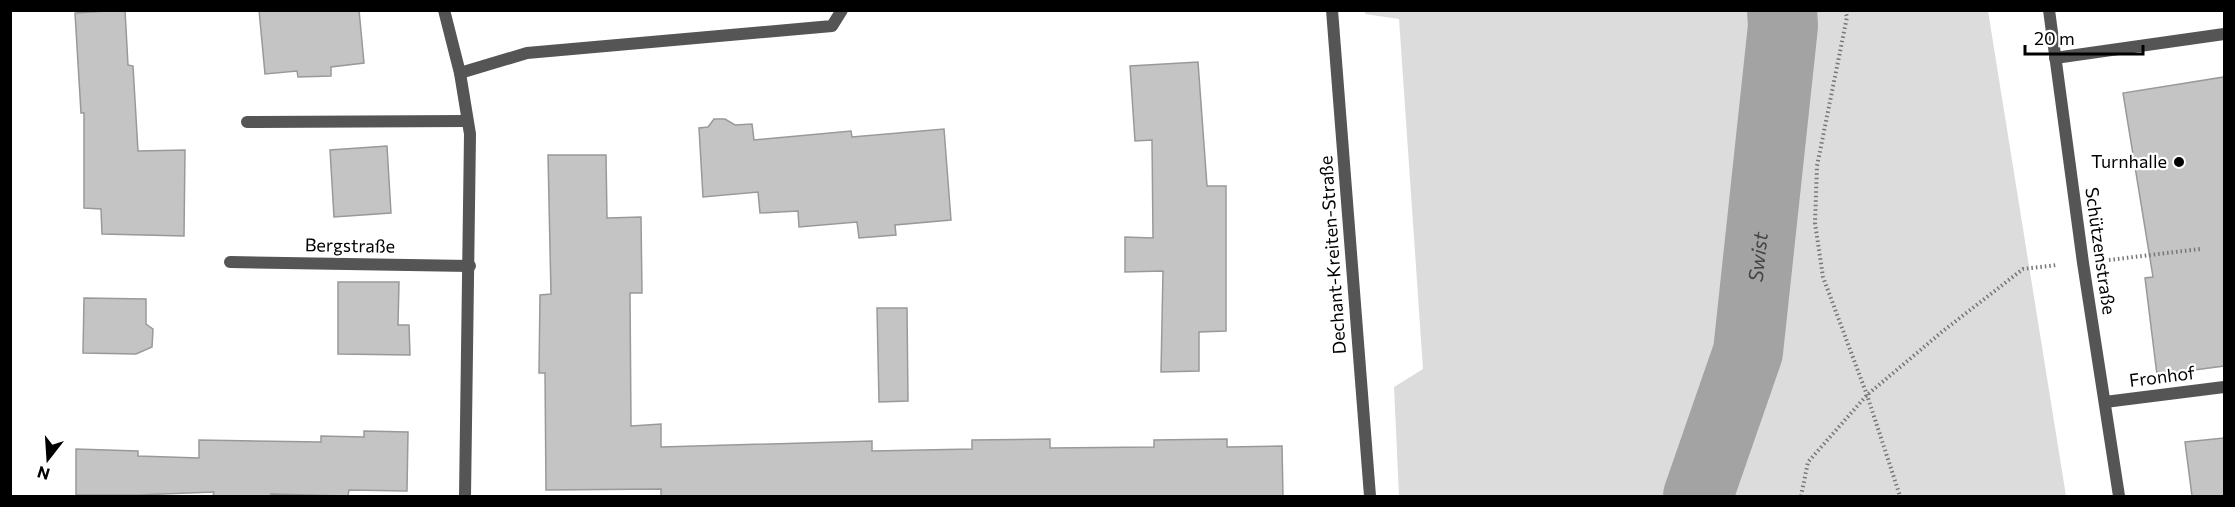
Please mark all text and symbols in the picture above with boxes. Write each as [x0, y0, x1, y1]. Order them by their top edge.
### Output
scale bar [2025, 18, 2144, 56]
text: 20 m [2034, 27, 2075, 49]
place label: Turnhalle [2091, 150, 2167, 172]
street label: Dechant-Kreiten-Straße [1314, 155, 1350, 355]
marker: Turnhalle [2172, 155, 2186, 169]
street label: Schützenstraße [2081, 186, 2121, 316]
water label: Swist [1743, 230, 1772, 283]
street label: Bergstraße [305, 233, 395, 257]
street label: Fronhof [2128, 361, 2197, 391]
north arrow [18, 429, 78, 489]
text: N [35, 463, 52, 485]

